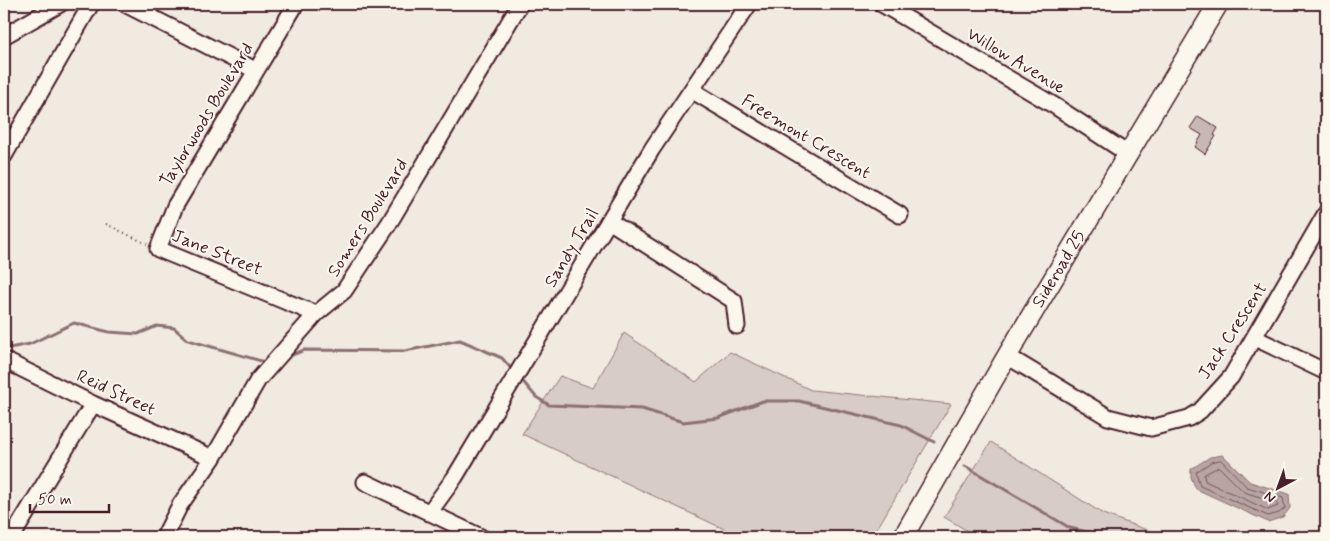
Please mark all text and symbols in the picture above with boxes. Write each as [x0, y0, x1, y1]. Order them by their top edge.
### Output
street label: Willow Avenue [962, 22, 1070, 100]
street label: Taylorwoods Boulevard [154, 39, 260, 191]
street label: Freemont Crescent [737, 89, 875, 185]
street label: Somers Boulevard [322, 154, 414, 282]
street label: Sandy Trail [539, 204, 605, 292]
street label: Jane Street [168, 224, 266, 282]
street label: Sideroad 25 [1027, 226, 1092, 312]
street label: Jack Crescent [1193, 278, 1273, 384]
street label: Reid Street [73, 364, 160, 422]
north arrow [1252, 464, 1302, 514]
scale bar [30, 481, 109, 513]
text: N [1261, 487, 1280, 507]
text: 50 m [38, 490, 72, 510]

